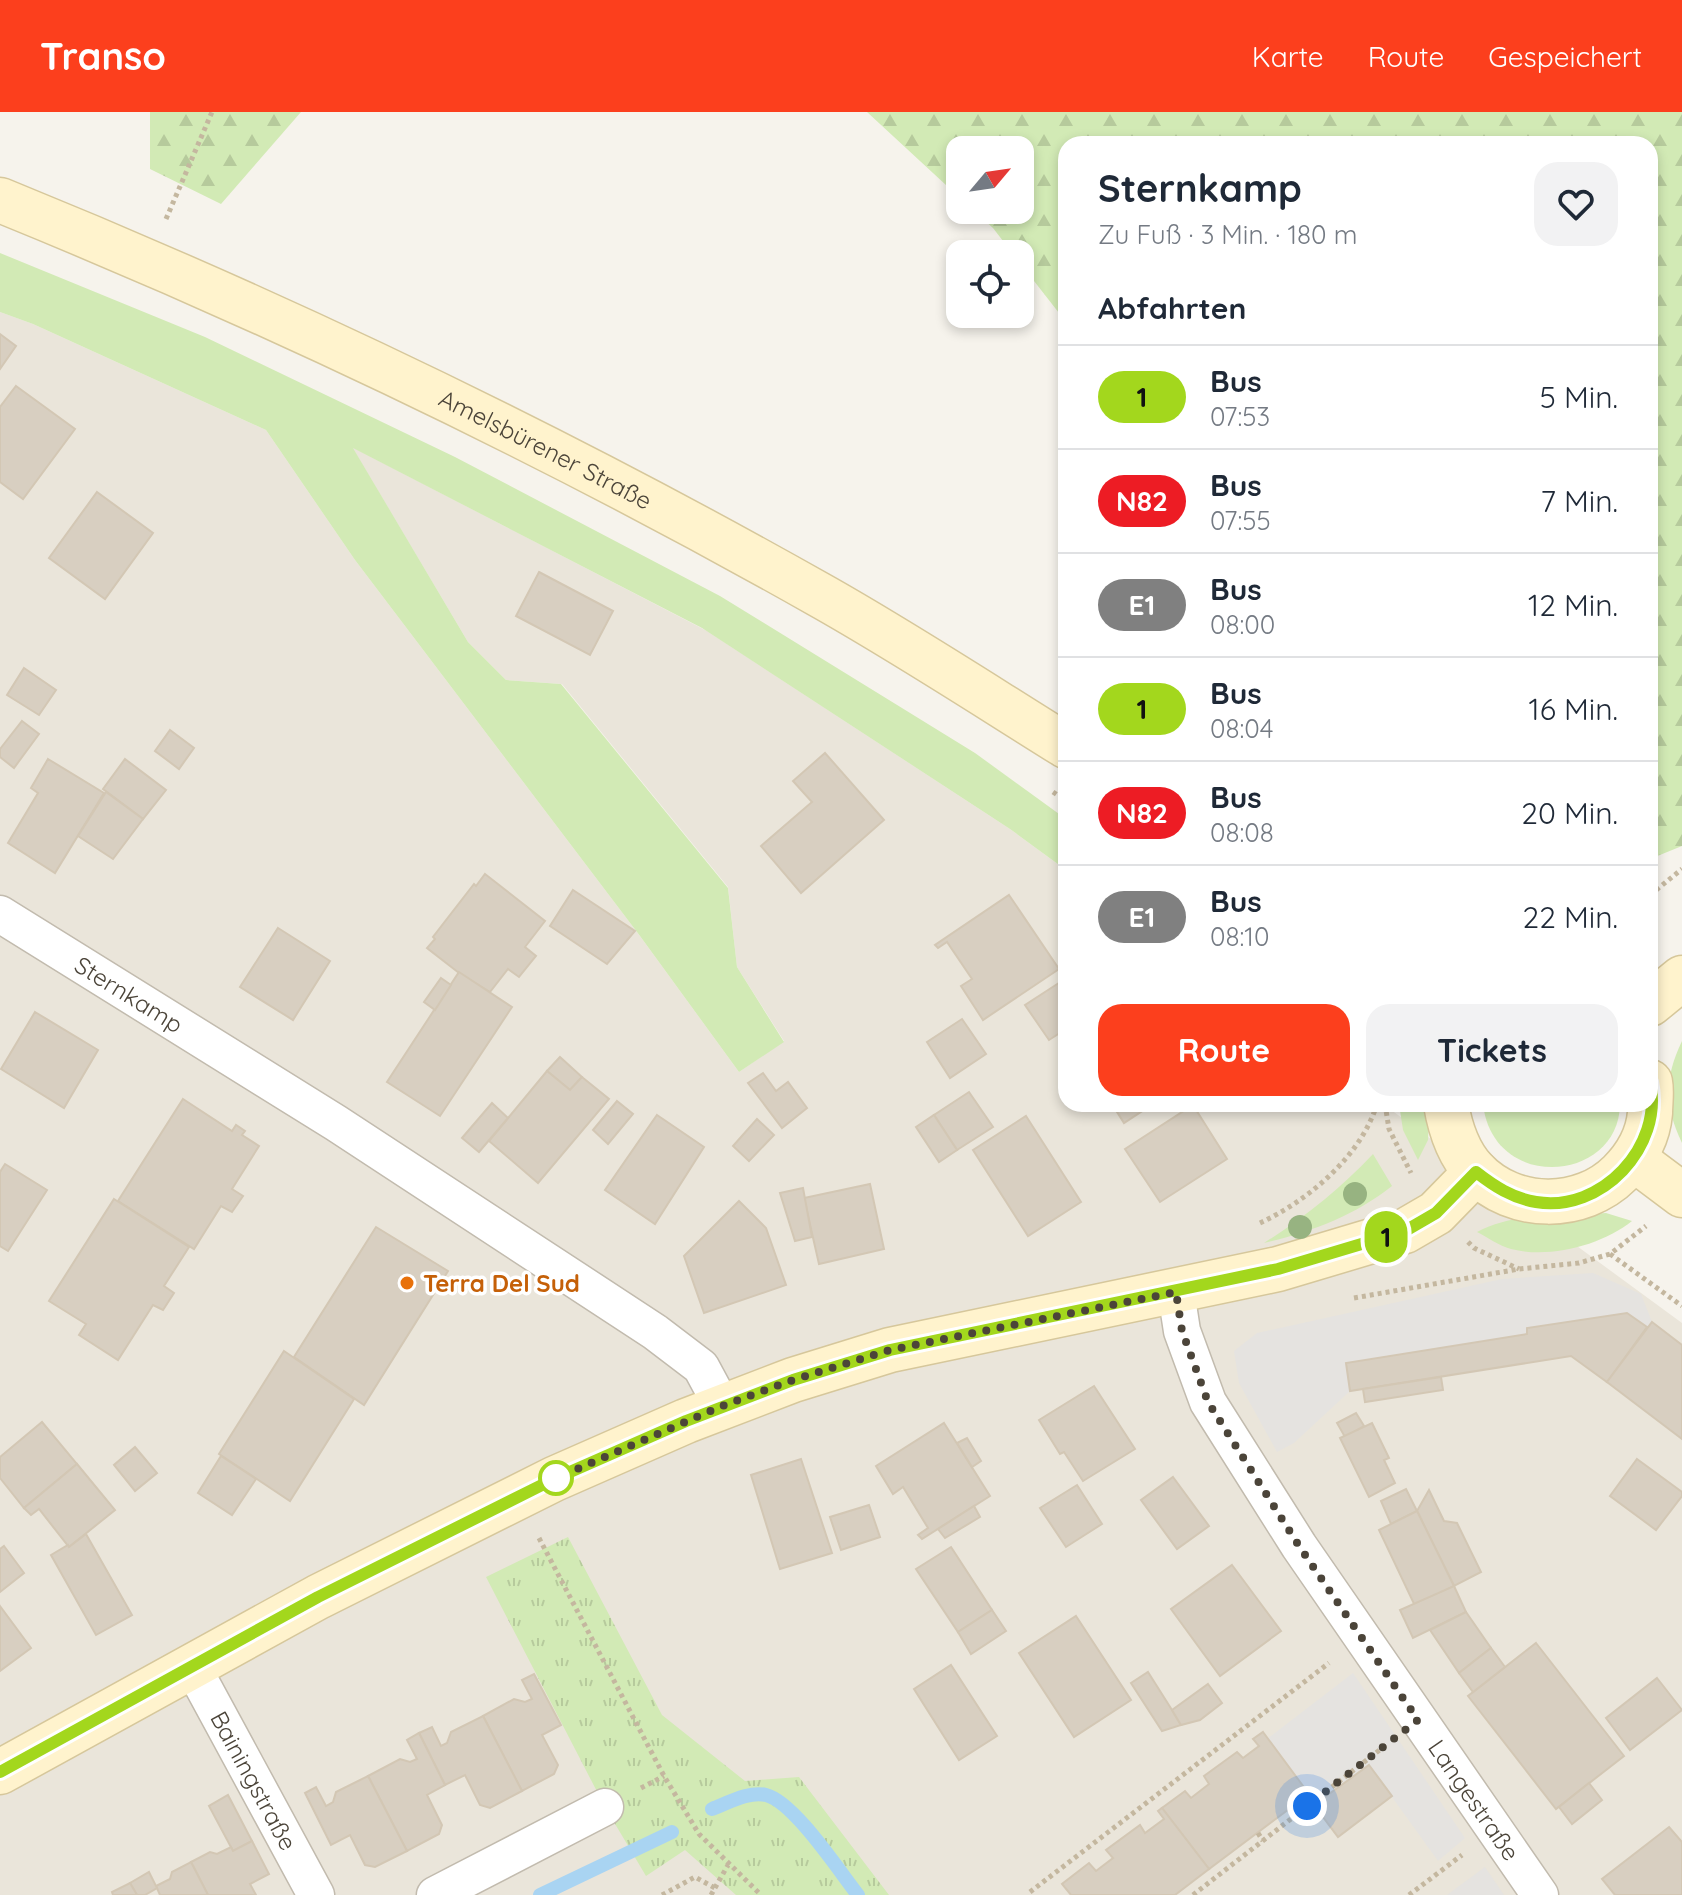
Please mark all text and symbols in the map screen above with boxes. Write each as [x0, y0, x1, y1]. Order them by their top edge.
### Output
text: Transo [40, 32, 166, 80]
text: Karte [1252, 39, 1324, 74]
text: Route [1368, 39, 1444, 74]
text: Gespeichert [1488, 39, 1642, 74]
north arrow [946, 136, 1034, 224]
map controls [946, 136, 1034, 328]
button: heart [1534, 162, 1618, 246]
text: Sternkamp [1098, 164, 1302, 212]
text: Zu Fuß · 3 Min. · 180 m [1098, 218, 1357, 251]
button: locate [946, 240, 1034, 328]
text: Abfahrten [1098, 289, 1246, 327]
text: Bus [1210, 362, 1262, 400]
text: 5 Min. [1539, 378, 1618, 416]
text: 1 [1137, 379, 1147, 414]
street label: Amelsbürener Straße [434, 383, 657, 516]
text: 07:53 [1210, 400, 1270, 433]
text: Bus [1210, 466, 1262, 504]
text: 7 Min. [1540, 482, 1618, 520]
text: N82 [1116, 483, 1168, 518]
text: 07:55 [1210, 504, 1271, 537]
text: Bus [1210, 570, 1262, 608]
text: 12 Min. [1528, 586, 1618, 624]
text: E1 [1129, 587, 1155, 622]
text: 08:00 [1210, 608, 1275, 641]
text: Bus [1210, 674, 1262, 712]
text: 16 Min. [1529, 690, 1618, 728]
text: 1 [1137, 691, 1147, 726]
text: 08:04 [1210, 712, 1274, 745]
text: Bus [1210, 778, 1262, 816]
text: 20 Min. [1521, 794, 1618, 832]
text: N82 [1116, 795, 1168, 830]
text: 08:08 [1210, 816, 1274, 849]
text: Bus [1210, 882, 1262, 920]
text: 22 Min. [1523, 898, 1618, 936]
text: E1 [1129, 899, 1155, 934]
text: 08:10 [1210, 920, 1269, 953]
street label: Sternkamp [69, 949, 189, 1039]
button: Route [1098, 1004, 1350, 1096]
button: Tickets [1366, 1004, 1618, 1096]
line badge: 1 [1360, 1211, 1412, 1263]
text: 1 [1381, 1219, 1391, 1254]
place label: Terra Del Sud [423, 1268, 580, 1298]
marker: Terra Del Sud [398, 1274, 416, 1292]
unlabelled marker [539, 1461, 573, 1495]
street label: Bainingstraße [204, 1706, 304, 1855]
street label: Langestraße [1422, 1734, 1527, 1866]
your location [1287, 1786, 1327, 1826]

